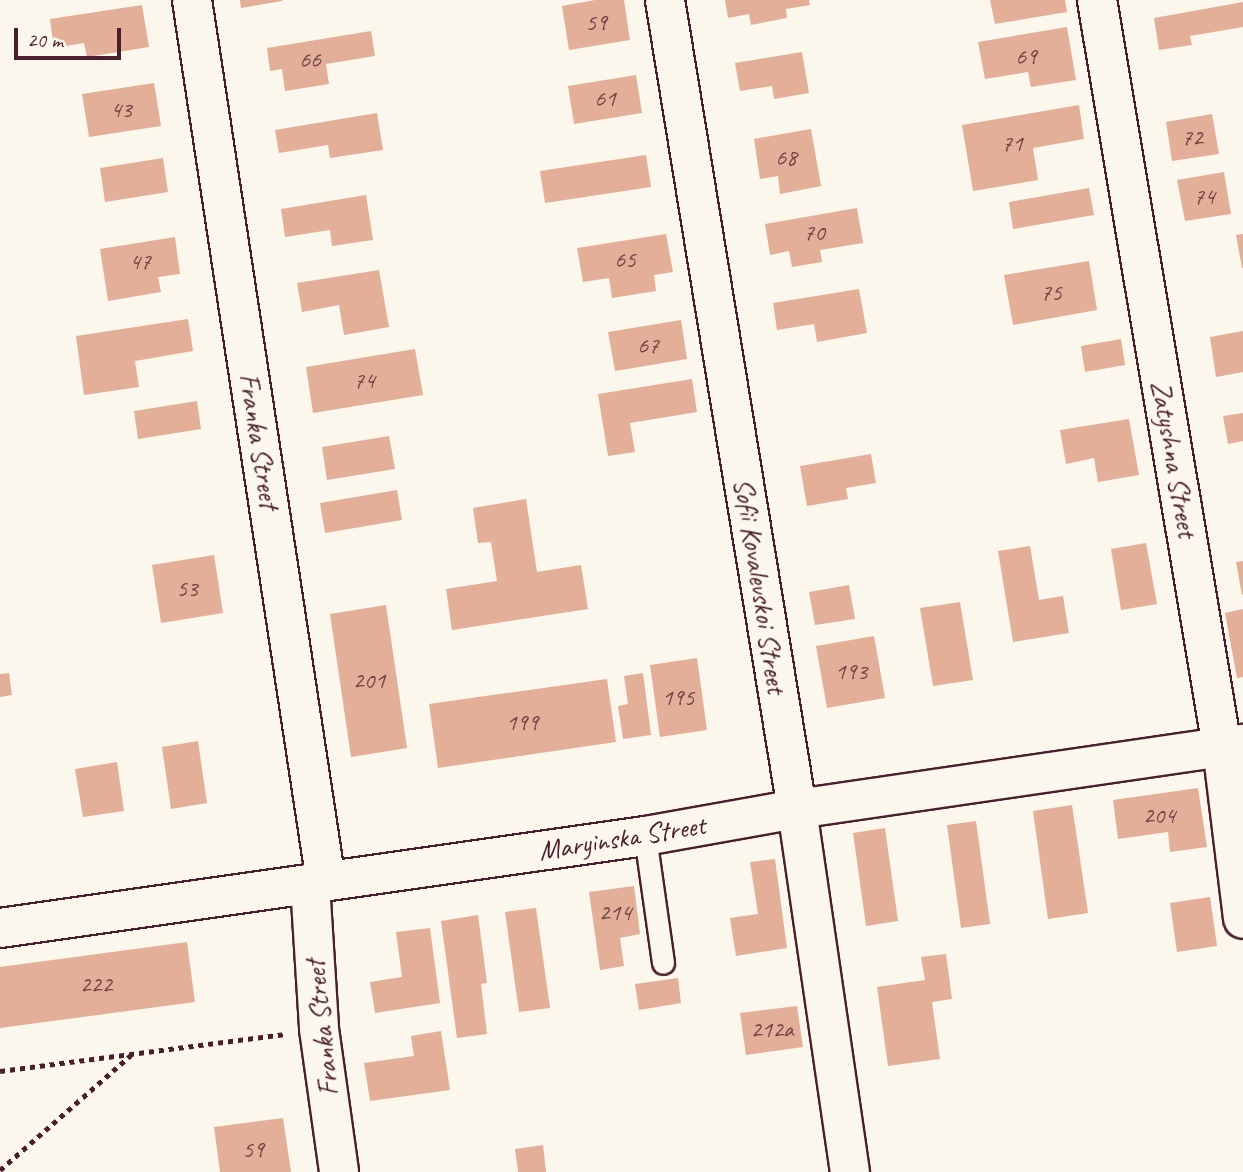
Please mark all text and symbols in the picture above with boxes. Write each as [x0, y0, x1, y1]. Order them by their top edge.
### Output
house number: 59 [585, 9, 607, 37]
scale bar [18, 14, 124, 58]
text: 20 m [27, 27, 63, 53]
house number: 69 [1015, 43, 1037, 71]
house number: 66 [299, 46, 321, 74]
house number: 61 [594, 85, 616, 113]
house number: 43 [110, 96, 132, 124]
house number: 72 [1181, 124, 1203, 152]
house number: 71 [1001, 130, 1023, 158]
house number: 68 [775, 144, 797, 172]
house number: 74 [1193, 183, 1215, 211]
house number: 70 [803, 219, 825, 247]
house number: 65 [614, 246, 636, 274]
house number: 47 [129, 248, 151, 276]
house number: 75 [1040, 279, 1062, 307]
house number: 67 [637, 332, 659, 360]
house number: 74 [353, 367, 375, 395]
street label: Franka Street [232, 371, 286, 511]
street label: Zatyshna Street [1144, 378, 1204, 540]
street label: Sofii Kovalevskoi Street [726, 476, 794, 696]
house number: 53 [176, 575, 198, 603]
house number: 193 [835, 658, 867, 686]
house number: 201 [353, 667, 385, 695]
house number: 195 [662, 684, 694, 712]
house number: 199 [506, 709, 538, 737]
house number: 204 [1143, 802, 1175, 830]
street label: Maryinska Street [536, 808, 708, 868]
house number: 214 [599, 899, 631, 927]
street label: Franka Street [298, 958, 346, 1098]
house number: 222 [80, 971, 112, 999]
house number: 212а [751, 1016, 793, 1044]
house number: 59 [242, 1136, 264, 1164]

